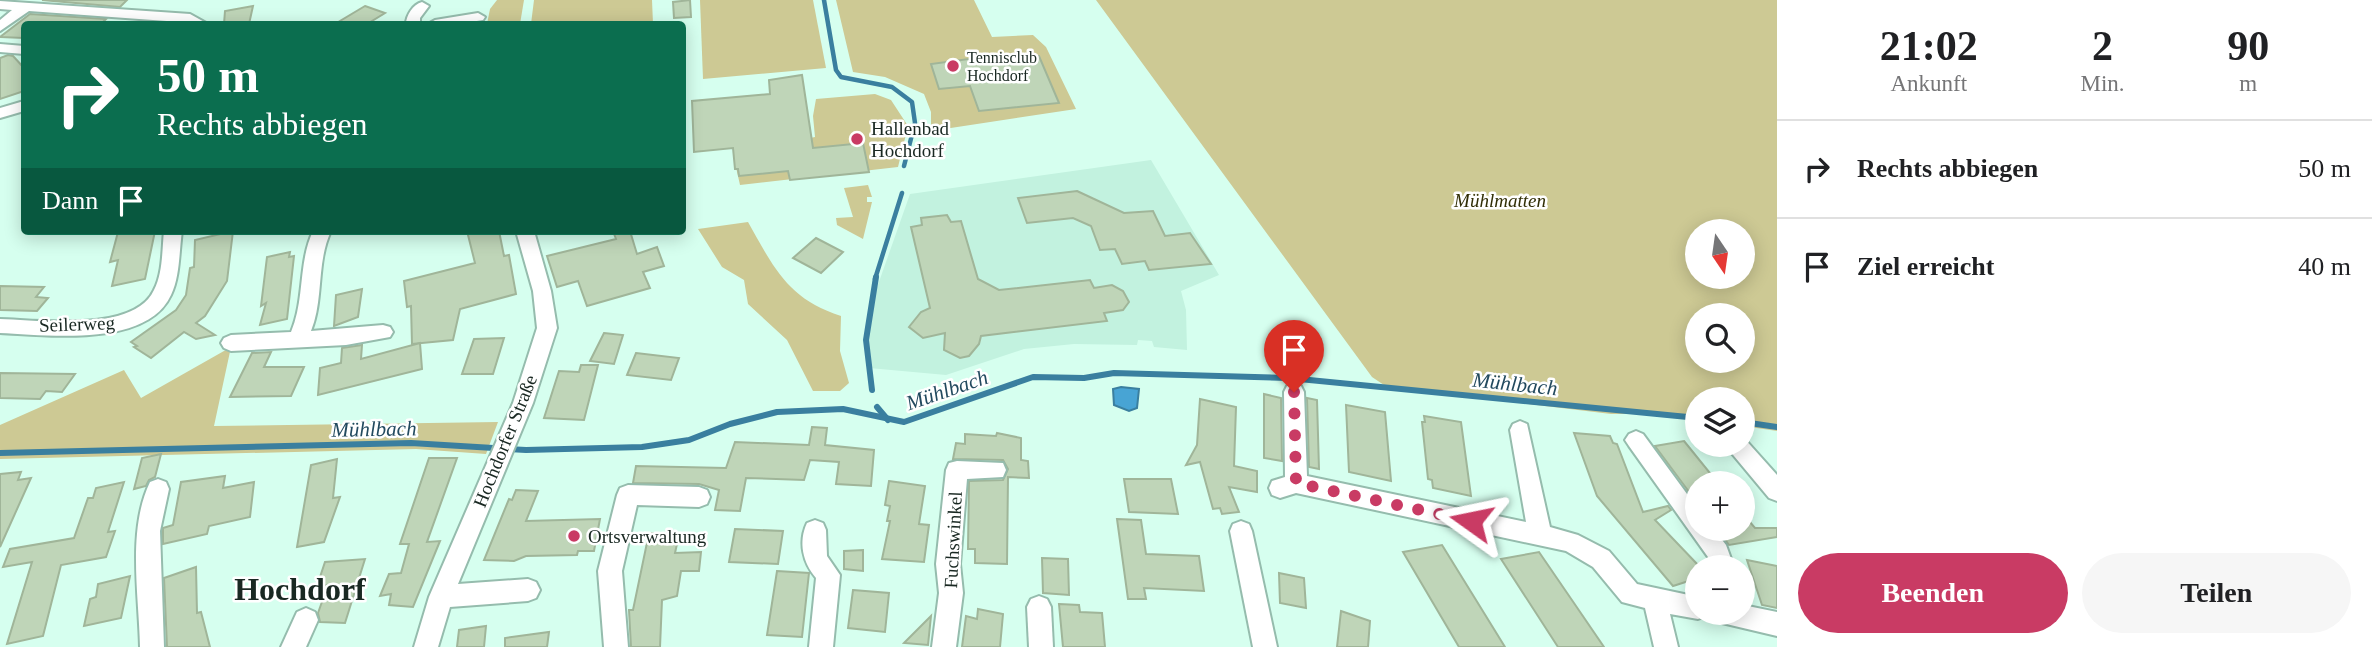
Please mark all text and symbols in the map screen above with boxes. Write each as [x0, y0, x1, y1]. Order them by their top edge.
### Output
text: 21:02 [1880, 23, 1978, 69]
text: 2 [2092, 23, 2113, 69]
text: 90 [2227, 23, 2269, 69]
text: 50 m [157, 48, 259, 103]
icon: right [42, 49, 133, 140]
place label: Tennisclub Hochdorf [967, 49, 1037, 84]
marker: Tennisclub Hochdorf [945, 58, 961, 74]
text: Ankunft [1890, 71, 1967, 96]
text: Min. [2080, 71, 2125, 96]
text: m [2239, 71, 2257, 96]
text: Rechts abbiegen [157, 106, 368, 142]
place label: Hallenbad Hochdorf [871, 118, 950, 161]
marker: Hallenbad Hochdorf [849, 131, 865, 147]
icon: right [1798, 150, 1836, 188]
text: Rechts abbiegen [1857, 154, 2038, 183]
text: 50 m [2298, 154, 2351, 183]
icon: arrive [112, 182, 150, 220]
text: Dann [42, 186, 98, 215]
park label: Mühlmatten [1453, 190, 1546, 211]
north arrow [1685, 219, 1755, 289]
map controls [1685, 219, 1755, 625]
icon: arrive [1798, 248, 1836, 286]
text: Ziel erreicht [1857, 252, 1994, 281]
text: 40 m [2298, 252, 2351, 281]
button: search [1685, 303, 1755, 373]
street label: Seilerweg [39, 312, 116, 336]
pin [1264, 320, 1324, 392]
icon: arrive [1275, 331, 1313, 369]
water label: Mühlbach [902, 365, 991, 416]
water label: Mühlbach [1470, 368, 1559, 400]
street label: Hochdorfer Straße [469, 372, 541, 510]
button: layers [1685, 387, 1755, 457]
water label: Mühlbach [330, 416, 417, 442]
button: + [1685, 471, 1755, 541]
position arrow [1434, 484, 1508, 558]
street label: Fuchswinkel [940, 491, 966, 589]
place label: Ortsverwaltung [588, 526, 707, 547]
marker: Ortsverwaltung [566, 528, 582, 544]
button: Beenden [1798, 553, 2068, 633]
button: Teilen [2082, 553, 2351, 633]
button: − [1685, 555, 1755, 625]
district label: Hochdorf [234, 571, 366, 607]

